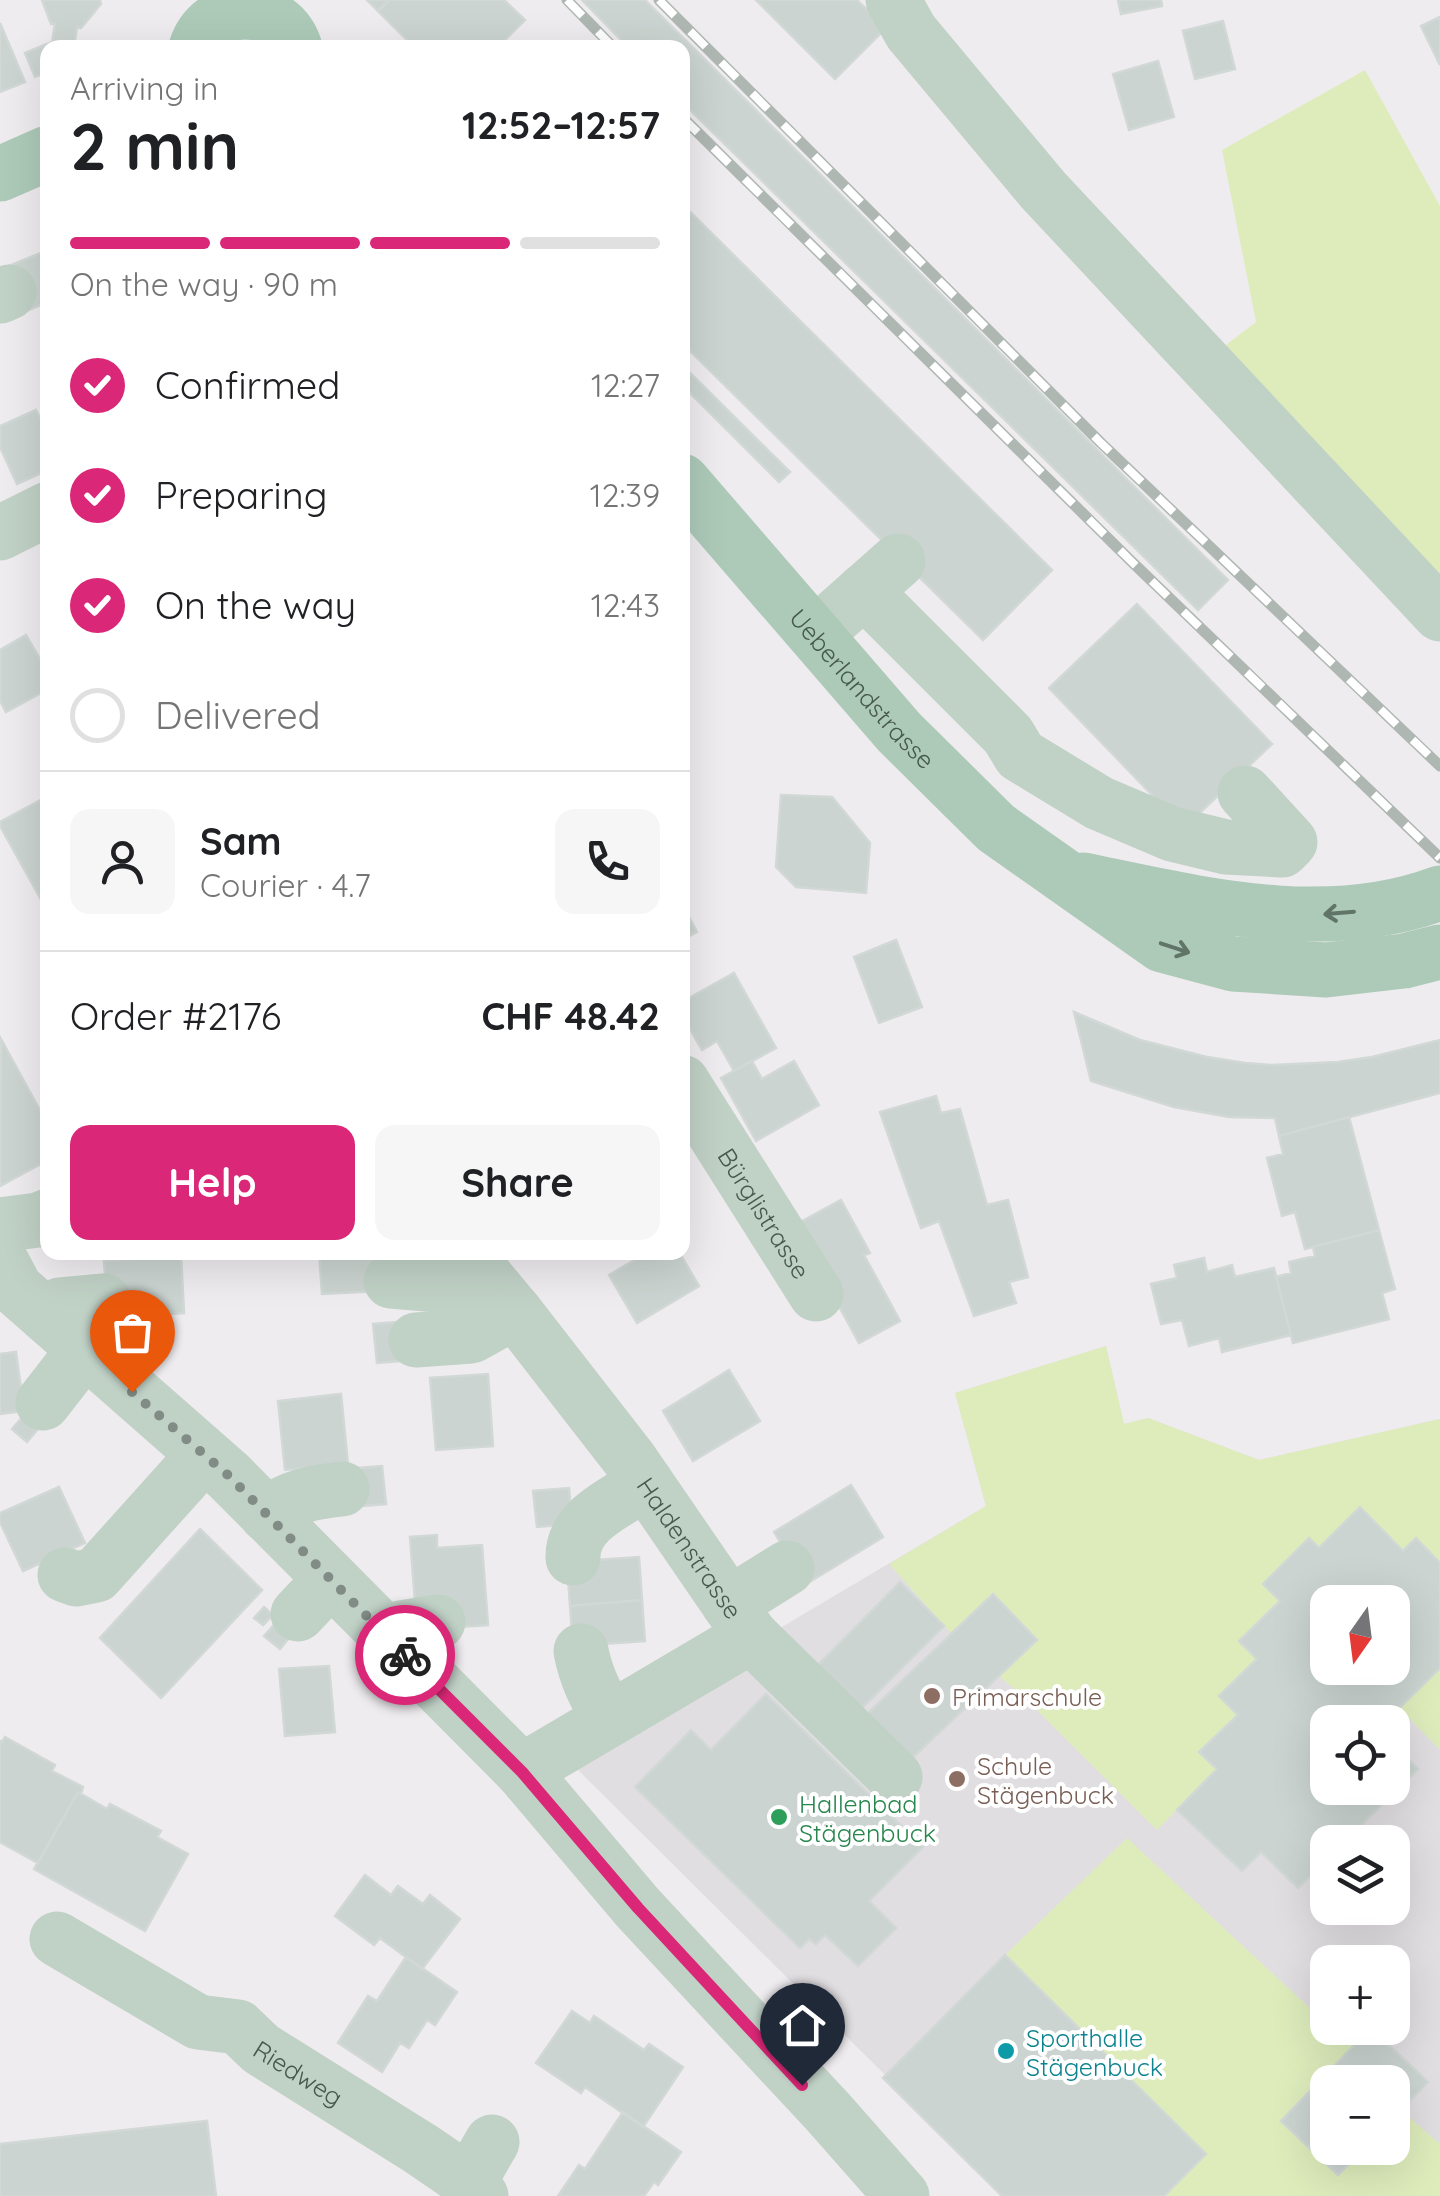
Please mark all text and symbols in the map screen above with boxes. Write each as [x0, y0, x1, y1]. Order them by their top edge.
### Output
text: Arriving in [70, 68, 219, 108]
text: 12:52–12:57 [462, 101, 660, 149]
text: 2 min [70, 105, 239, 186]
text: On the way · 90 m [70, 264, 338, 304]
icon: check [70, 358, 125, 413]
text: Confirmed [155, 361, 340, 409]
text: 12:27 [591, 365, 660, 405]
icon: check [70, 468, 125, 523]
text: Preparing [155, 471, 327, 519]
text: 12:39 [590, 475, 660, 515]
icon: check [70, 578, 125, 633]
text: On the way [155, 581, 356, 629]
text: 12:43 [591, 585, 660, 625]
street label: Ueberlandstrasse [784, 602, 942, 775]
text: Delivered [155, 691, 321, 739]
button: person [70, 809, 175, 914]
button: phone [555, 809, 660, 914]
text: Sam [200, 817, 282, 865]
text: Courier · 4.7 [200, 865, 371, 905]
one-way arrow [1323, 904, 1356, 923]
one-way arrow [1158, 940, 1190, 958]
text: Order #2176 [70, 992, 281, 1040]
text: CHF 48.42 [481, 992, 660, 1040]
button: Help [70, 1125, 355, 1240]
button: Share [375, 1125, 660, 1240]
street label: Bürglistrasse [712, 1142, 818, 1284]
pin [90, 1290, 175, 1393]
icon: bag [105, 1305, 160, 1360]
street label: Haldenstrasse [631, 1471, 750, 1624]
north arrow [1310, 1585, 1410, 1685]
map controls [1310, 1585, 1410, 2165]
courier [355, 1605, 455, 1705]
icon: bike [378, 1628, 433, 1683]
place label: Primarschule [952, 1681, 1102, 1712]
marker: Primarschule [921, 1685, 943, 1707]
button: locate [1310, 1705, 1410, 1805]
place label: Schule Stägenbuck [977, 1750, 1114, 1810]
marker: Schule Stägenbuck [946, 1768, 968, 1790]
place label: Hallenbad Stägenbuck [799, 1788, 936, 1848]
marker: Hallenbad Stägenbuck [768, 1806, 790, 1828]
button: layers [1310, 1825, 1410, 1925]
button: + [1310, 1945, 1410, 2045]
pin [760, 1983, 845, 2086]
icon: home [775, 1998, 830, 2053]
place label: Sporthalle Stägenbuck [1026, 2022, 1163, 2082]
street label: Riedweg [248, 2033, 349, 2112]
marker: Sporthalle Stägenbuck [995, 2040, 1017, 2062]
button: − [1310, 2065, 1410, 2165]

